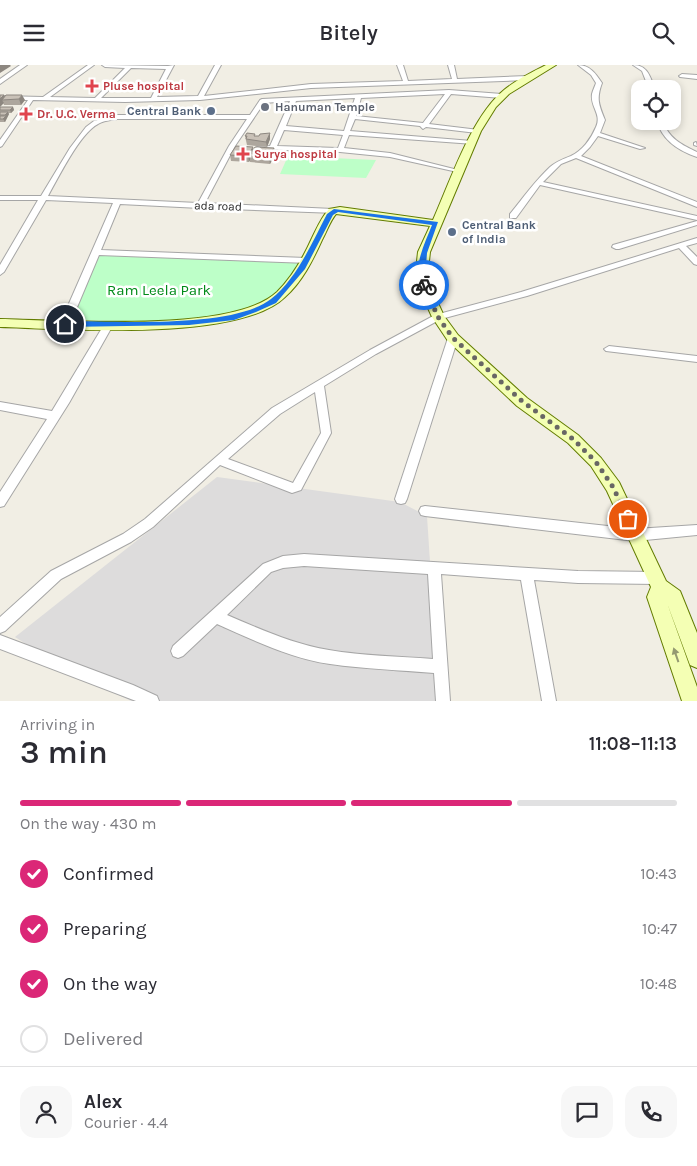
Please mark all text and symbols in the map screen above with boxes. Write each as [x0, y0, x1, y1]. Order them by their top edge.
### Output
icon: menu [20, 19, 48, 47]
icon: search [649, 19, 677, 47]
text: Bitely [319, 20, 378, 46]
marker: Pluse hospital [85, 79, 99, 93]
place label: Pluse hospital [103, 79, 184, 93]
map controls [631, 80, 681, 130]
button: locate [631, 80, 681, 130]
place label: Hanuman Temple [275, 100, 375, 114]
marker: Hanuman Temple [259, 101, 271, 113]
place label: Central Bank [127, 104, 201, 118]
marker: Central Bank [205, 105, 217, 117]
marker: Dr. U.C. Verma [19, 107, 33, 121]
place label: Dr. U.C. Verma [37, 107, 116, 121]
marker: Surya hospital [236, 147, 250, 161]
place label: Surya hospital [254, 147, 337, 161]
street label: ada road [194, 198, 242, 214]
place label: Central Bank of India [462, 218, 536, 246]
marker: Central Bank of India [446, 226, 458, 238]
courier [399, 260, 449, 310]
icon: bike [410, 271, 438, 299]
park label: Ram Leela Park [107, 281, 211, 299]
pin [44, 303, 86, 345]
icon: home [51, 310, 79, 338]
pin [607, 498, 649, 540]
icon: bag [614, 505, 642, 533]
one-way arrow [672, 647, 680, 662]
text: Arriving in [20, 715, 95, 734]
text: 11:08–11:13 [589, 733, 677, 755]
text: 3 min [20, 734, 108, 771]
text: On the way · 430 m [20, 814, 156, 833]
icon: check [20, 860, 48, 888]
text: Confirmed [63, 863, 154, 885]
text: 10:43 [640, 864, 677, 883]
icon: check [20, 915, 48, 943]
text: Preparing [63, 918, 146, 940]
text: 10:47 [642, 919, 677, 938]
icon: check [20, 970, 48, 998]
text: On the way [63, 973, 157, 995]
text: 10:48 [640, 974, 677, 993]
text: Delivered [63, 1028, 143, 1050]
button: person [20, 1086, 72, 1138]
button: chat [561, 1086, 613, 1138]
button: phone [625, 1086, 677, 1138]
text: Alex [84, 1091, 122, 1113]
text: Courier · 4.4 [84, 1113, 168, 1132]

